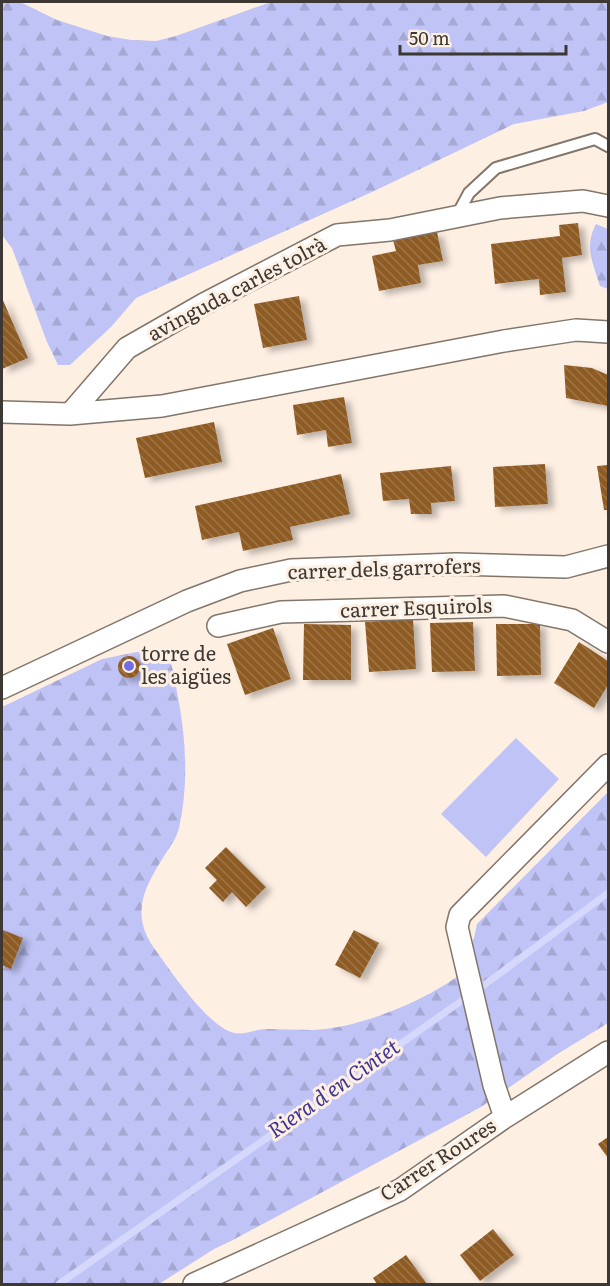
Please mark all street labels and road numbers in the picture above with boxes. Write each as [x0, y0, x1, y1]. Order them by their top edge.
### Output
street label: avinguda carles tolrà [142, 227, 331, 347]
street label: carrer dels garrofers [287, 549, 481, 585]
street label: carrer Esquirols [339, 588, 493, 624]
street label: Carrer Roures [373, 1109, 501, 1207]

